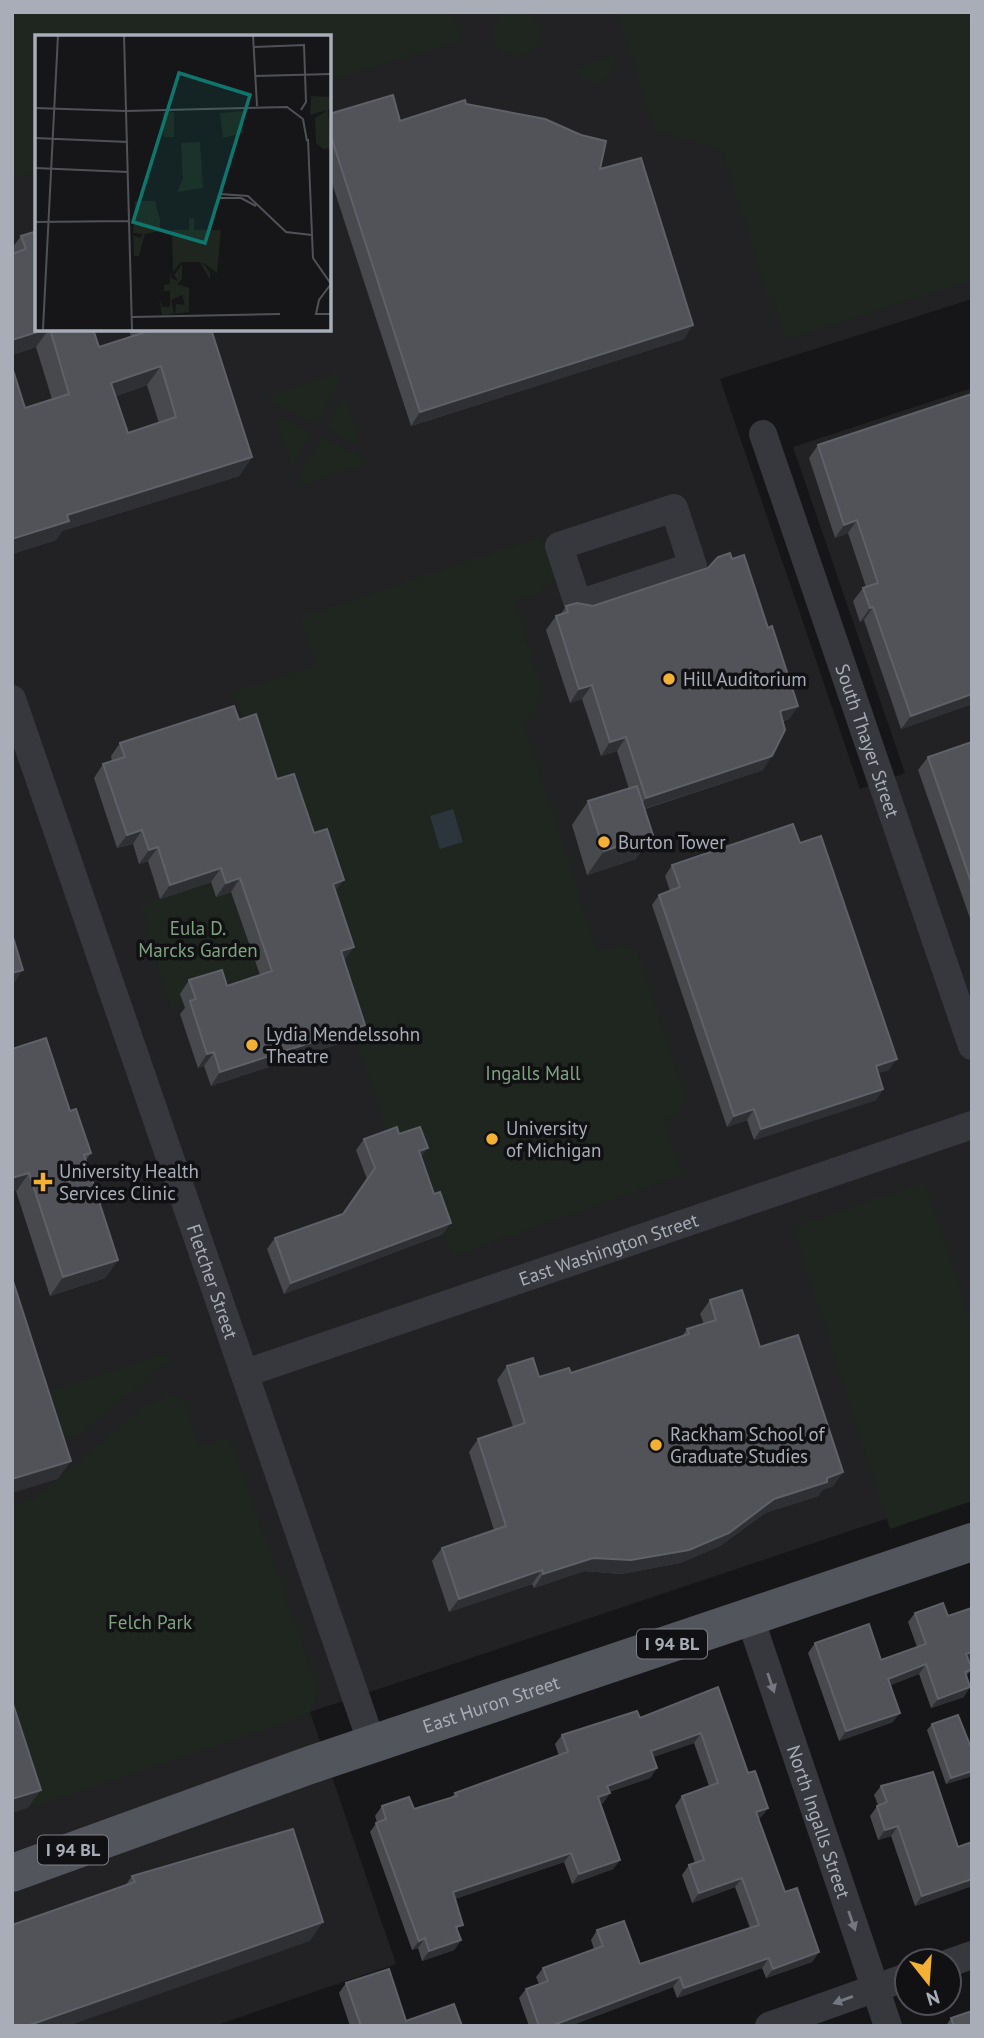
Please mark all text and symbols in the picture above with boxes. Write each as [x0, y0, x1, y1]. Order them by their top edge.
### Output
inset map [35, 35, 331, 331]
street label: South Thayer Street [830, 661, 905, 821]
place label: Hill Auditorium [683, 667, 807, 691]
marker: Hill Auditorium [661, 671, 677, 687]
place label: Burton Tower [618, 830, 726, 854]
marker: Burton Tower [596, 834, 612, 850]
park label: Eula D. Marcks Garden [138, 916, 258, 962]
place label: Lydia Mendelssohn Theatre [266, 1022, 420, 1068]
marker: Lydia Mendelssohn Theatre [244, 1037, 260, 1053]
park label: Ingalls Mall [485, 1061, 581, 1085]
place label: University of Michigan [506, 1116, 601, 1162]
marker: University of Michigan [484, 1131, 500, 1147]
place label: University Health Services Clinic [59, 1159, 199, 1205]
marker: University Health Services Clinic [33, 1172, 53, 1192]
street label: East Washington Street [516, 1207, 702, 1291]
street label: Fletcher Street [182, 1221, 244, 1343]
place label: Rackham School of Graduate Studies [670, 1422, 826, 1468]
marker: Rackham School of Graduate Studies [648, 1437, 664, 1453]
park label: Felch Park [108, 1610, 192, 1634]
road number: I 94 BL [637, 1630, 707, 1658]
street label: East Huron Street [419, 1670, 563, 1738]
one-way arrow [767, 1672, 777, 1693]
street label: North Ingalls Street [782, 1742, 856, 1902]
road number: I 94 BL [38, 1836, 108, 1864]
one-way arrow [847, 1911, 858, 1932]
north arrow [893, 1947, 963, 2017]
text: N [923, 1985, 942, 2012]
one-way arrow [832, 1995, 853, 2006]

